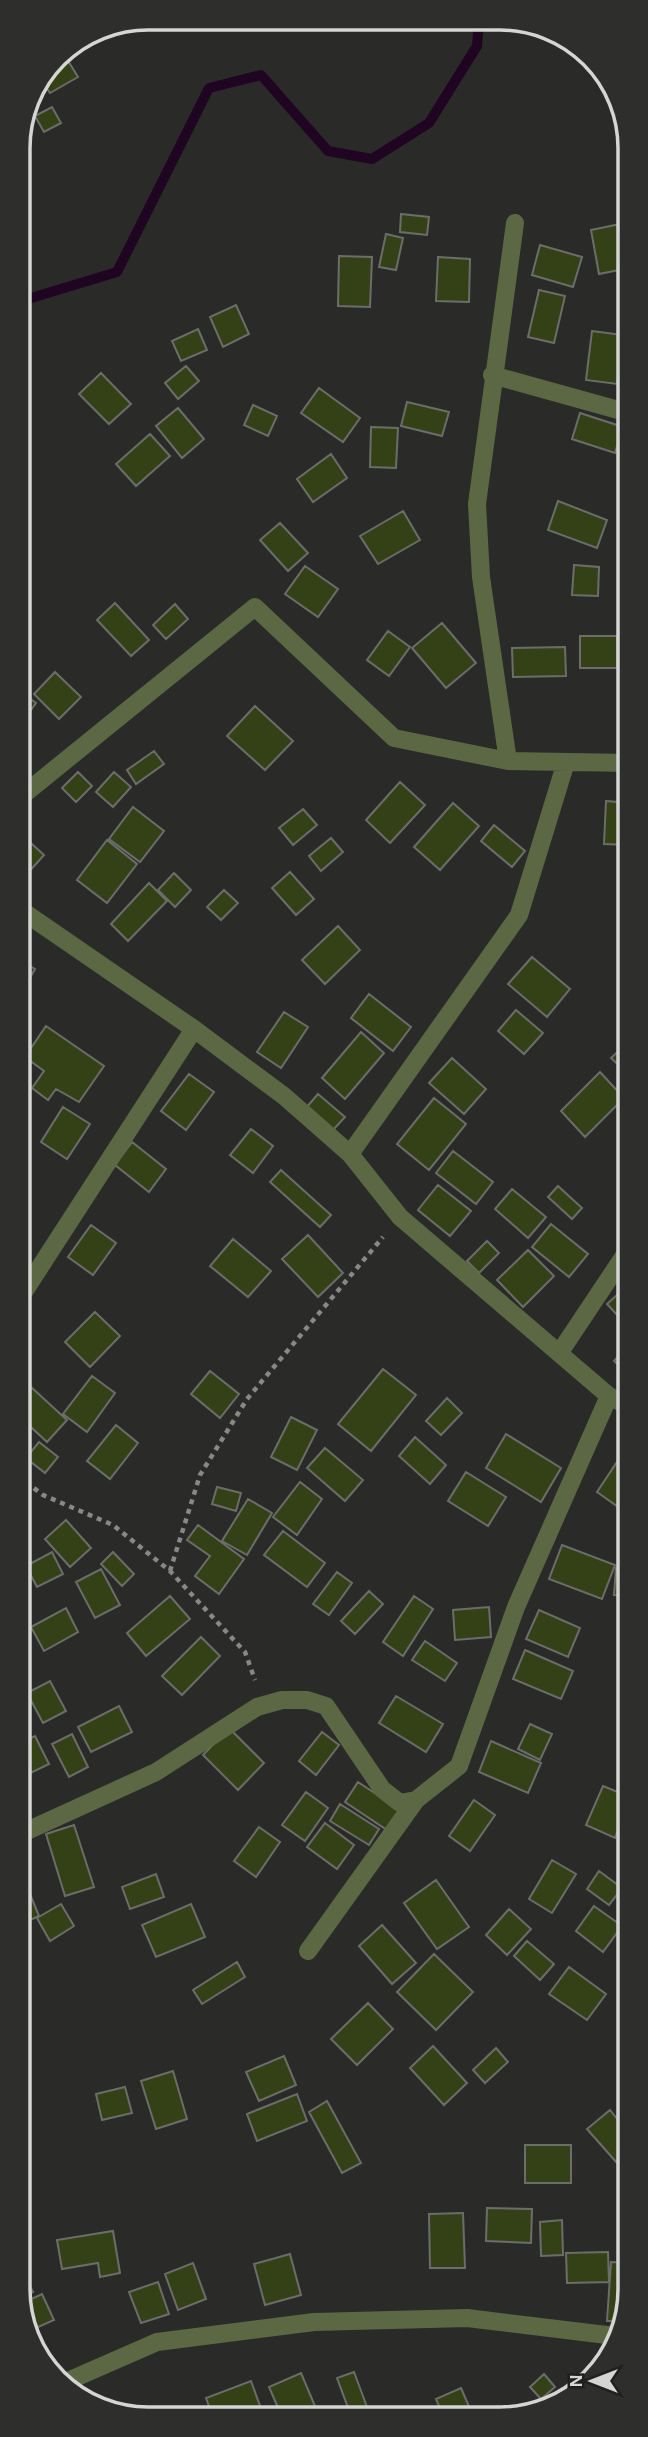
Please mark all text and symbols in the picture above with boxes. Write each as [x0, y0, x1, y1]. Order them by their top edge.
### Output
north arrow [557, 2346, 627, 2416]
text: N [567, 2374, 586, 2388]

